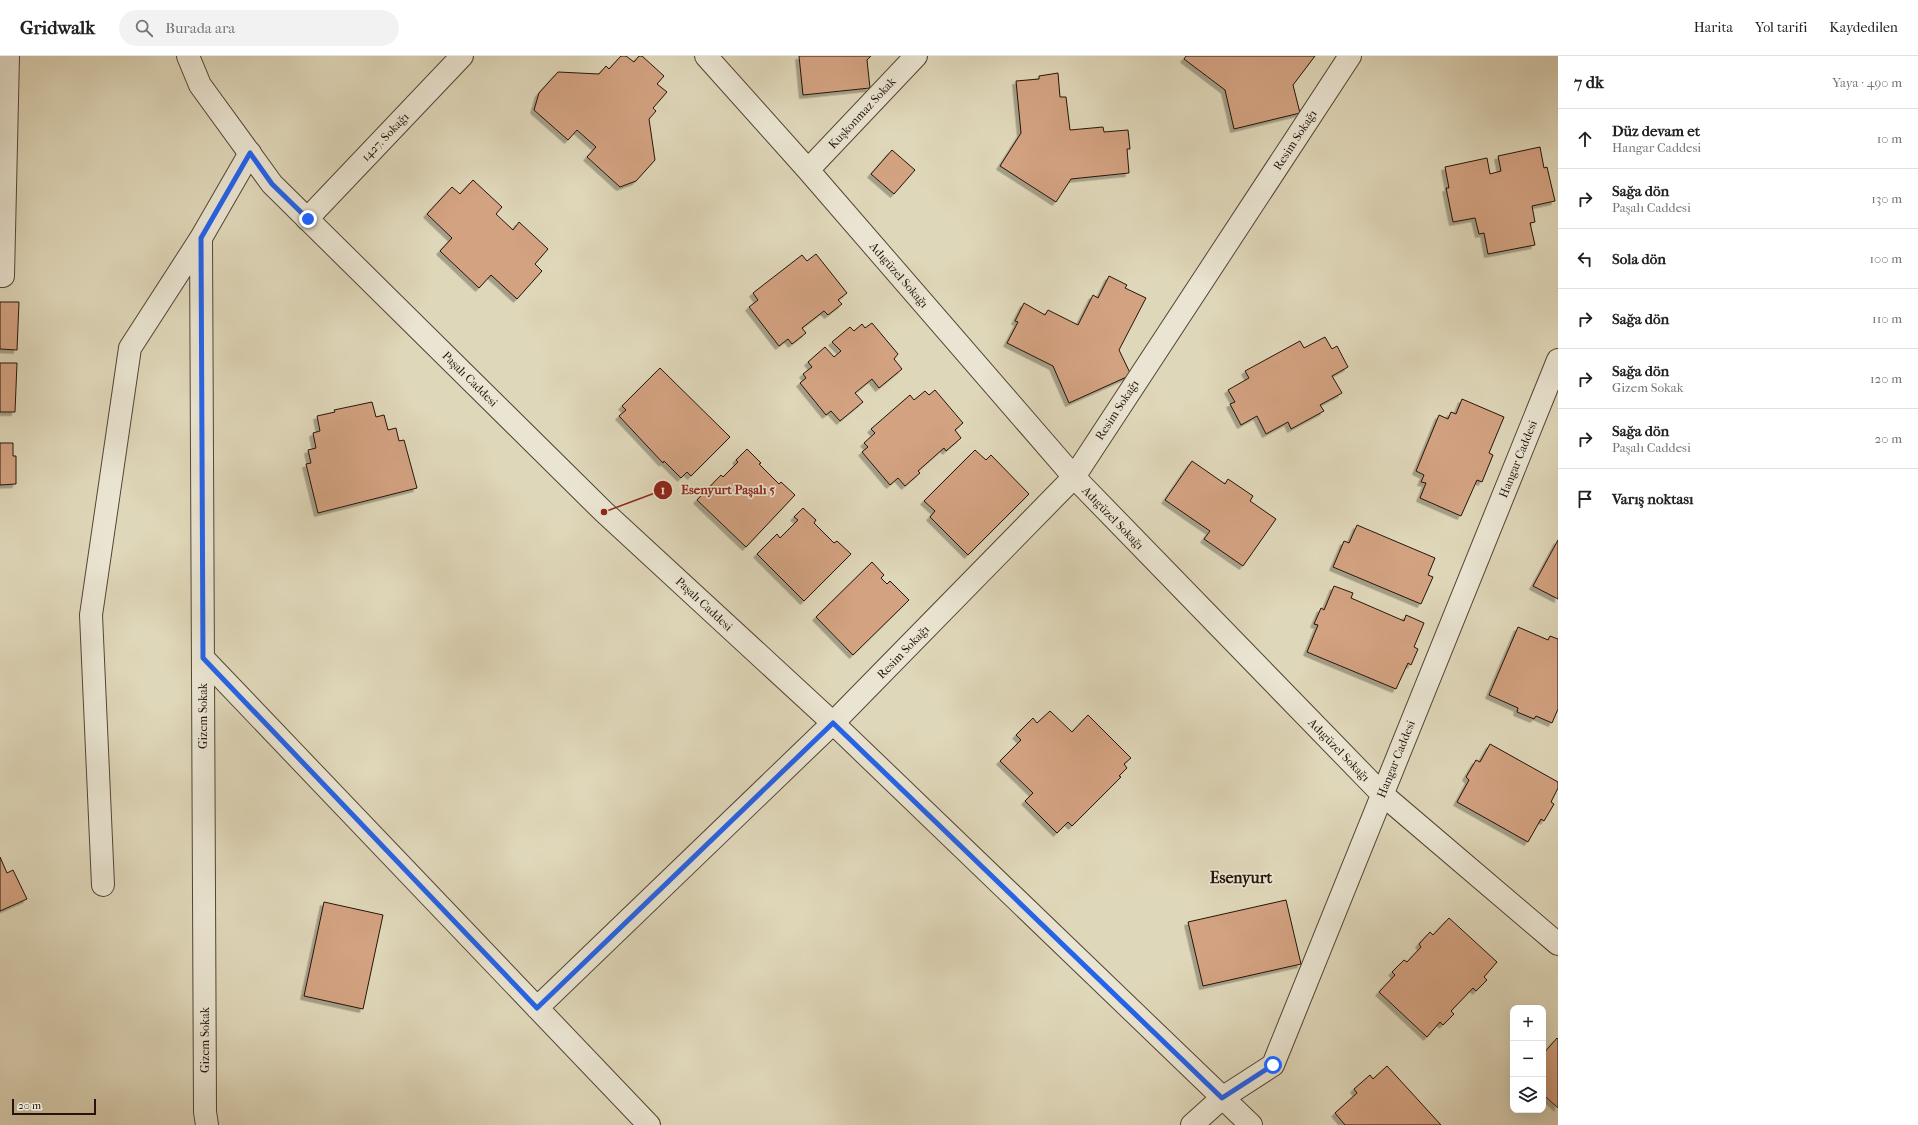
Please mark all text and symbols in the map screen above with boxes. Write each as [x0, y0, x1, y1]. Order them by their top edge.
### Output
search box [119, 10, 399, 46]
text: Gridwalk [20, 17, 95, 39]
icon: search [133, 17, 155, 39]
text: Burada ara [165, 19, 235, 37]
text: Harita [1694, 19, 1733, 36]
text: Yol tarifi [1755, 19, 1807, 36]
text: Kaydedilen [1829, 19, 1898, 36]
text: 7 dk [1574, 72, 1604, 92]
street label: Kuşkonmaz Sokak [825, 74, 900, 152]
text: Yaya · 490 m [1832, 75, 1902, 90]
street label: Resim Sokağı [1270, 107, 1320, 173]
street label: 1427. Sokağı [358, 110, 412, 164]
text: Düz devam et [1612, 122, 1700, 140]
icon: ahead [1574, 128, 1596, 150]
text: 10 m [1877, 131, 1902, 146]
text: Hangar Caddesi [1612, 140, 1701, 155]
text: Sağa dön [1612, 182, 1669, 200]
icon: right [1574, 188, 1596, 210]
text: 130 m [1871, 191, 1902, 206]
text: Paşalı Caddesi [1612, 200, 1691, 215]
route end [299, 210, 317, 228]
street label: Adıgüzel Sokağı [866, 239, 932, 311]
icon: left [1574, 248, 1596, 270]
text: Sola dön [1612, 250, 1666, 268]
text: 100 m [1869, 251, 1902, 266]
icon: right [1574, 308, 1596, 330]
text: Sağa dön [1612, 310, 1669, 328]
text: 110 m [1872, 311, 1902, 326]
street label: Paşalı Caddesi [439, 348, 501, 411]
text: Sağa dön [1612, 362, 1669, 380]
icon: right [1574, 368, 1596, 390]
text: 120 m [1870, 371, 1902, 386]
street label: Resim Sokağı [1092, 377, 1142, 443]
text: Gizem Sokak [1612, 380, 1683, 395]
street label: Hangar Caddesi [1496, 418, 1540, 500]
text: Sağa dön [1612, 422, 1669, 440]
icon: right [1574, 428, 1596, 450]
text: 20 m [1875, 431, 1902, 446]
text: Paşalı Caddesi [1612, 440, 1691, 455]
callout: Esenyurt Paşalı 5 [653, 477, 783, 502]
text: Esenyurt Paşalı 5 [681, 482, 775, 498]
text: 1 [661, 483, 665, 497]
street label: Adıgüzel Sokağı [1079, 483, 1147, 553]
icon: arrive [1574, 488, 1596, 510]
text: Varış noktası [1612, 490, 1693, 508]
street label: Paşalı Caddesi [672, 574, 736, 635]
street label: Resim Sokağı [874, 622, 932, 682]
street label: Gizem Sokak [196, 682, 210, 749]
street label: Adıgüzel Sokağı [1305, 715, 1373, 785]
street label: Hangar Caddesi [1374, 718, 1418, 800]
district label: Esenyurt [1210, 868, 1273, 888]
map controls [1510, 1005, 1546, 1113]
button: + [1510, 1005, 1546, 1041]
street label: Gizem Sokak [198, 1006, 212, 1073]
button: − [1510, 1041, 1546, 1077]
route start [1264, 1056, 1282, 1074]
button: layers [1510, 1077, 1546, 1113]
scale bar [12, 1097, 96, 1116]
text: 20 m [18, 1099, 41, 1112]

